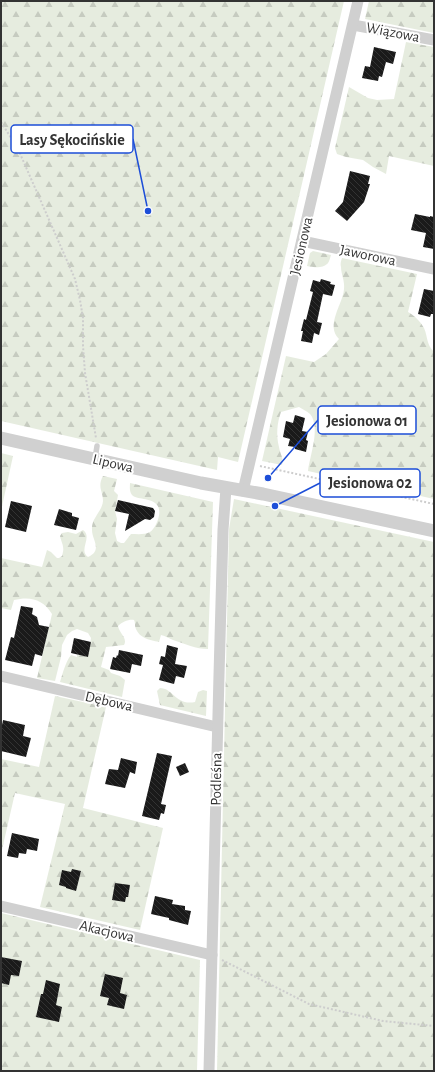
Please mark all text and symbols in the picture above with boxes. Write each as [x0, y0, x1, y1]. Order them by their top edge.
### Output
street label: Wiązowa [365, 20, 421, 45]
callout: Lasy Sękocińskie [11, 125, 133, 153]
text: Lasy Sękocińskie [19, 132, 125, 149]
street label: Jesionowa [288, 215, 315, 277]
street label: Jaworowa [338, 242, 397, 269]
callout: Jesionowa 01 [318, 406, 416, 434]
text: Jesionowa 01 [326, 413, 408, 429]
street label: Lipowa [91, 452, 135, 475]
callout: Jesionowa 02 [320, 469, 420, 497]
text: Jesionowa 02 [328, 475, 412, 491]
street label: Dębowa [84, 689, 134, 714]
street label: Podleśna [209, 752, 224, 806]
street label: Akacjowa [78, 918, 136, 945]

